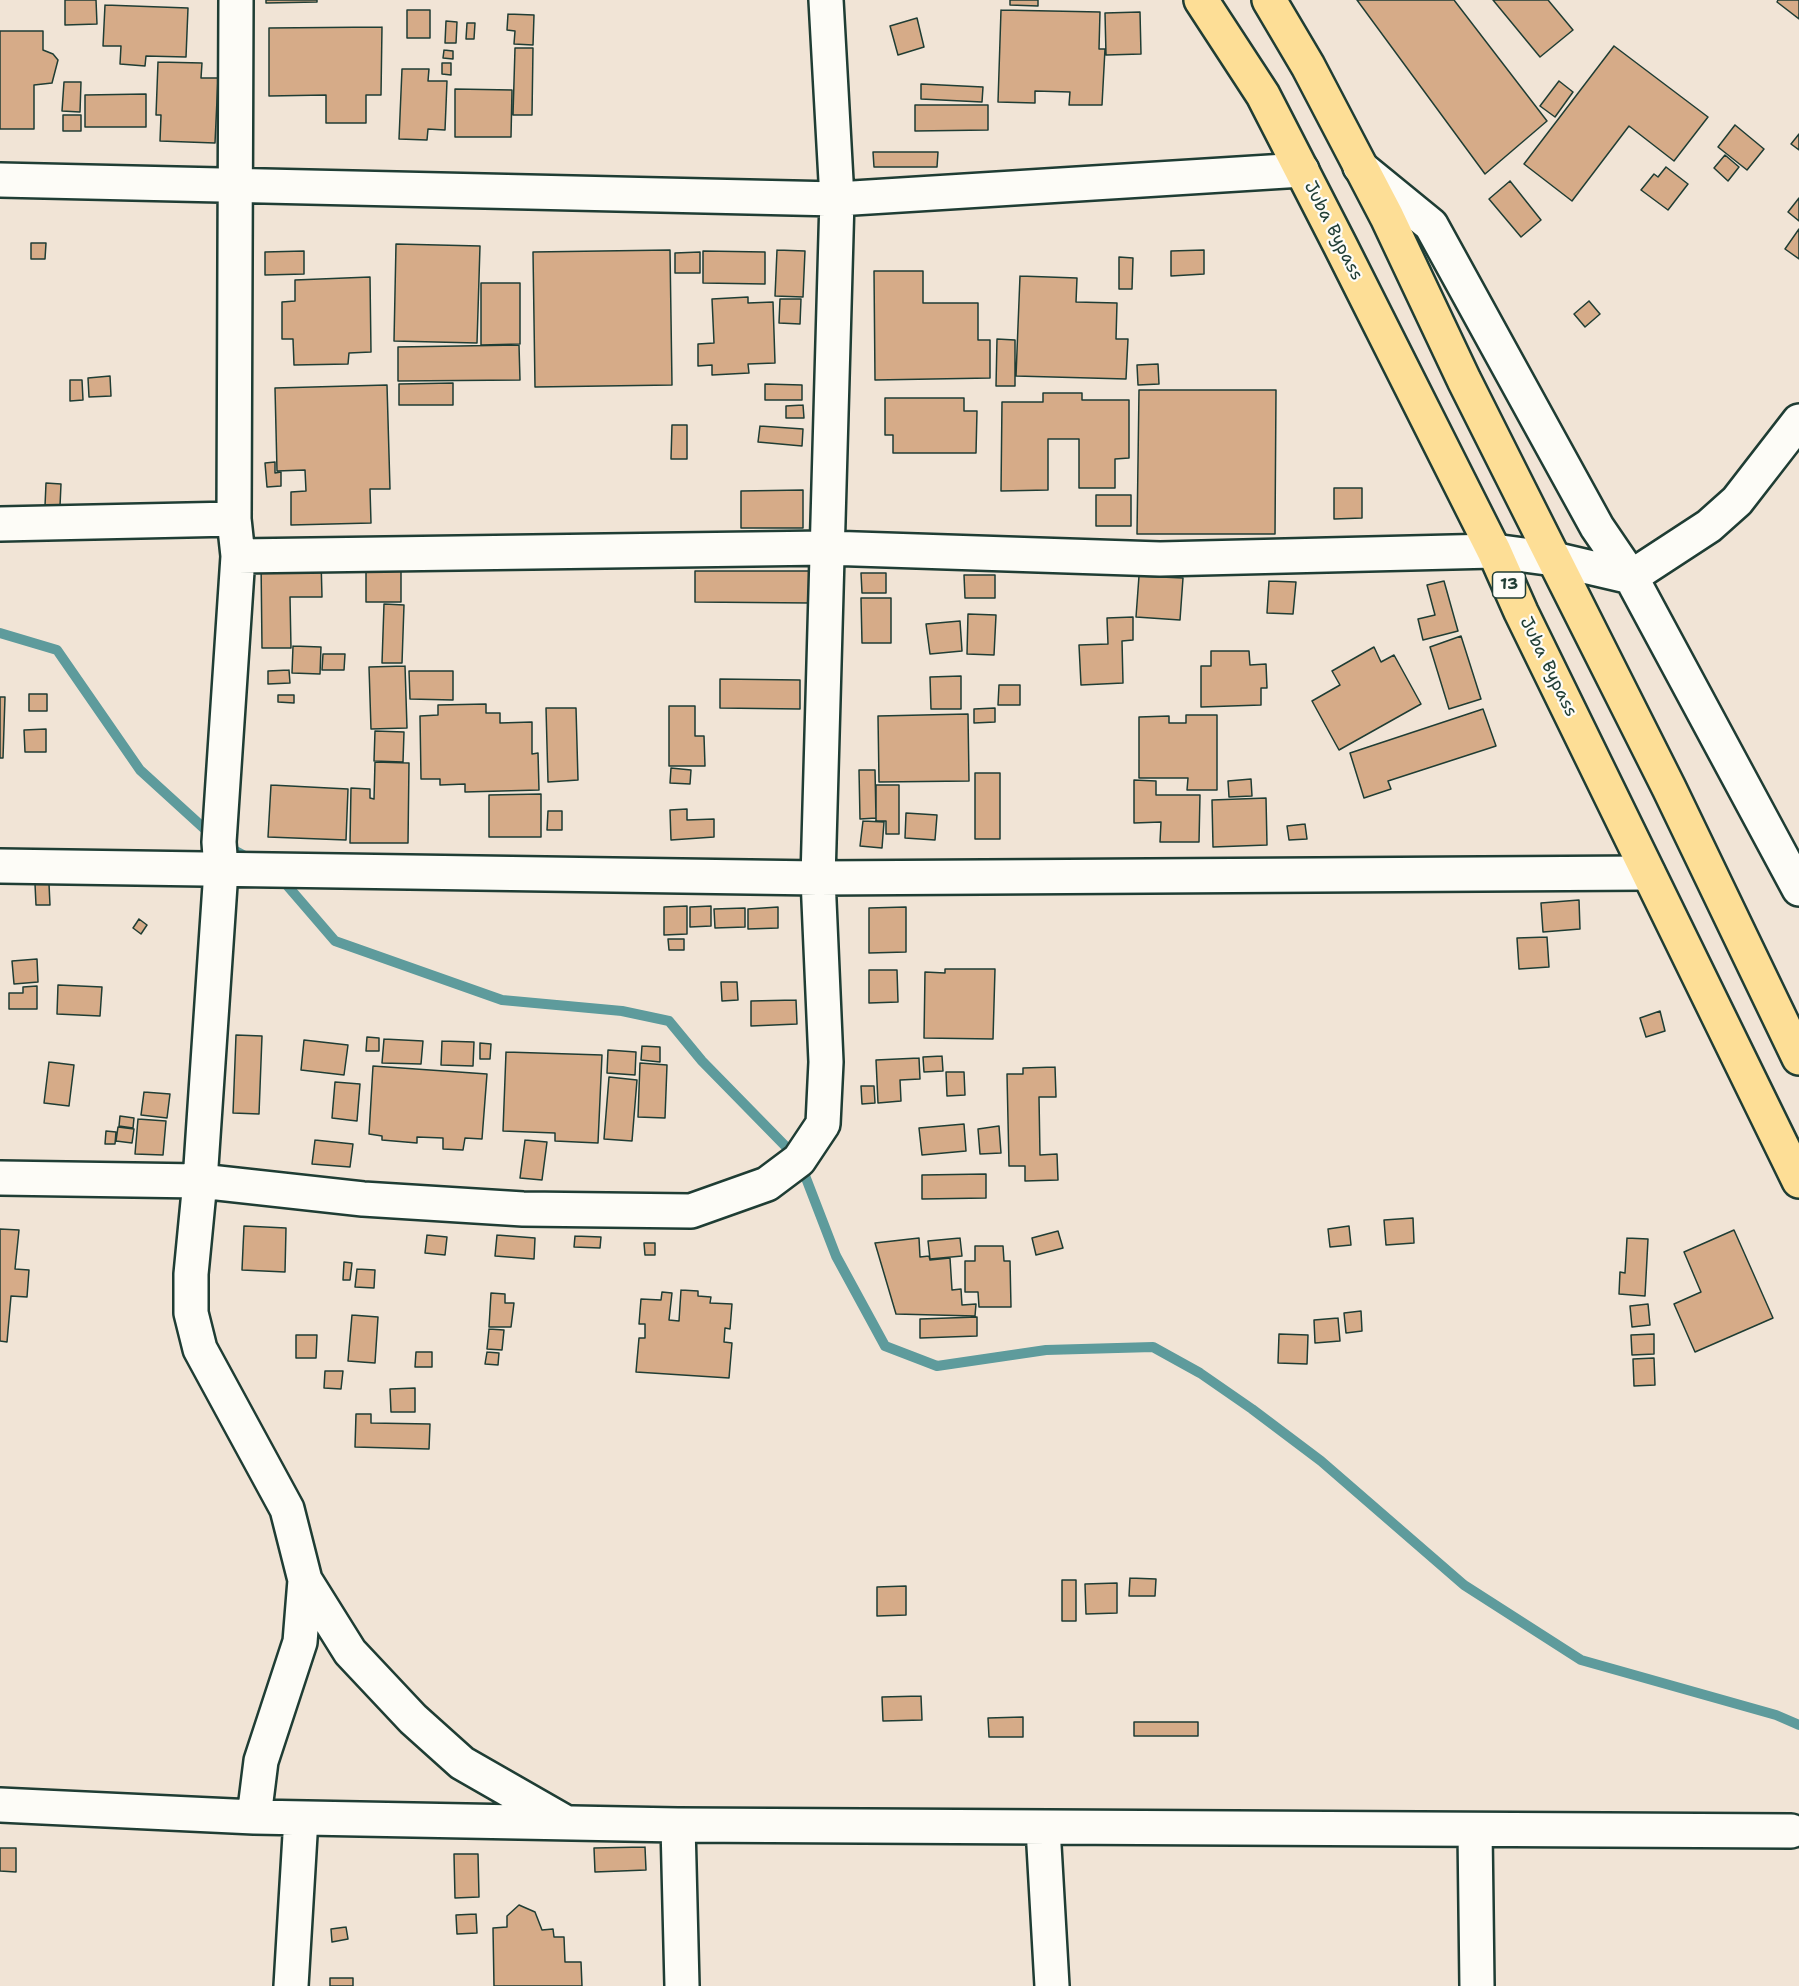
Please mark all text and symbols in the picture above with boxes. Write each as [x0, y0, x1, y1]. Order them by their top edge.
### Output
street label: Juba Bypass [1299, 178, 1367, 284]
road number: 13 [1492, 572, 1526, 598]
street label: Juba Bypass [1515, 614, 1581, 720]

